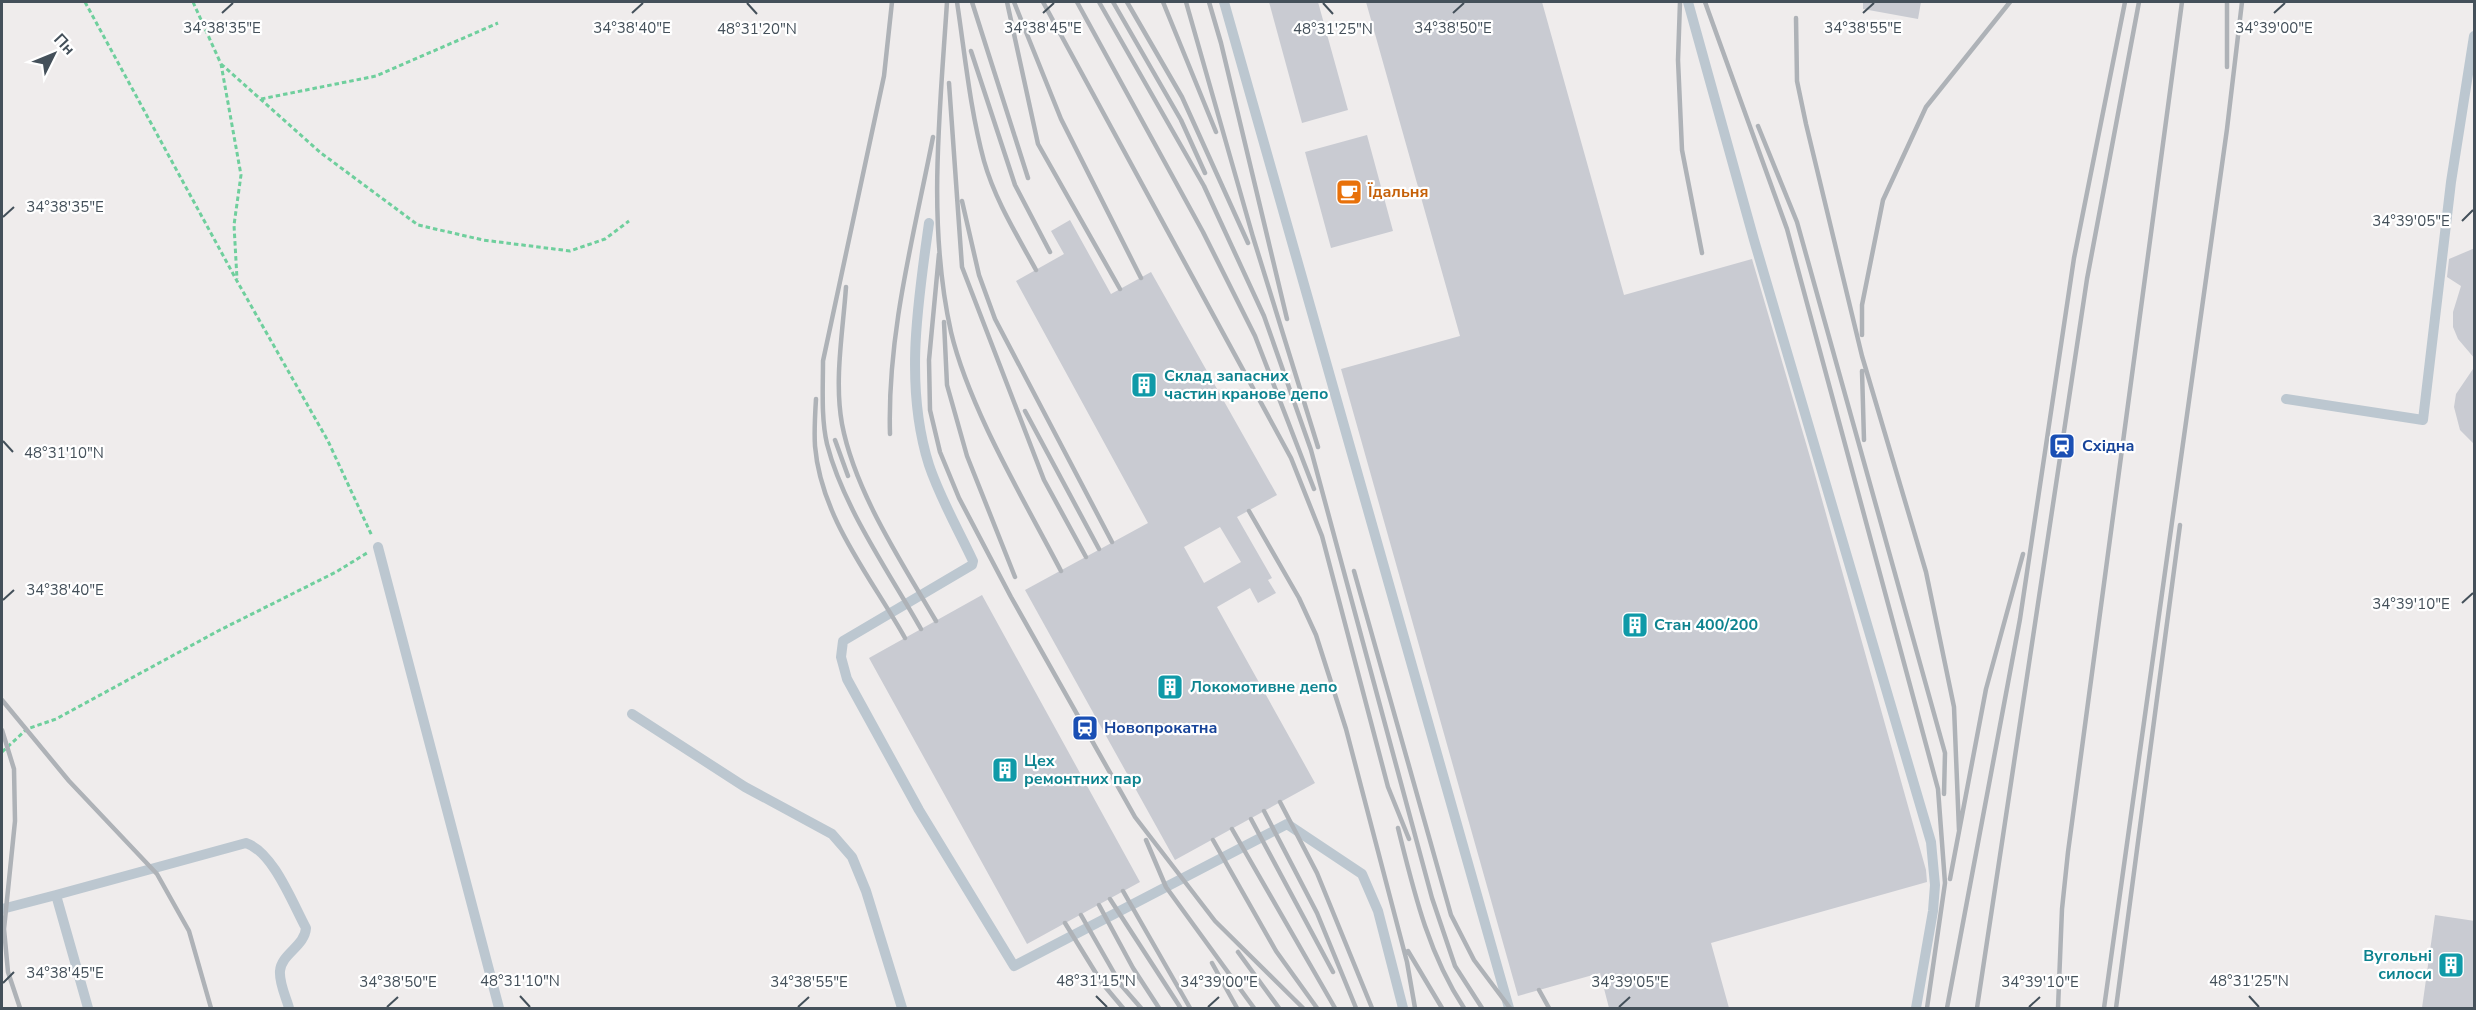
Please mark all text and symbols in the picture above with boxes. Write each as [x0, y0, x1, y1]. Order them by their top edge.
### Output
text: 34°38'35"E [183, 18, 261, 38]
text: 34°38'40"E [593, 18, 671, 38]
text: 34°38'45"E [1004, 18, 1082, 38]
text: 34°38'50"E [1414, 18, 1492, 38]
text: 34°38'55"E [1824, 18, 1902, 38]
text: 34°39'00"E [2235, 18, 2313, 38]
text: 48°31'20"N [717, 19, 797, 39]
text: 48°31'25"N [1293, 19, 1373, 39]
north arrow [24, 24, 84, 84]
text: Пн [49, 29, 80, 60]
cafe icon: Їдальня [1334, 177, 1364, 207]
place label: Їдальня [1367, 181, 1428, 203]
text: 34°38'35"E [26, 197, 104, 217]
text: 34°39'05"E [2372, 211, 2450, 231]
place label: Склад запасних частин кранове депо [1164, 365, 1328, 405]
building icon: Склад запасних частин кранове депо [1129, 370, 1159, 400]
station icon: Східна [2047, 431, 2077, 461]
place label: Східна [2082, 435, 2135, 457]
text: 48°31'10"N [24, 443, 104, 463]
text: 34°38'40"E [26, 580, 104, 600]
text: 34°39'10"E [2372, 594, 2450, 614]
building icon: Стан 400/200 [1620, 610, 1650, 640]
place label: Стан 400/200 [1654, 614, 1758, 636]
building icon: Локомотивне депо [1155, 672, 1185, 702]
place label: Локомотивне депо [1190, 676, 1337, 698]
station icon: Новопрокатна [1070, 713, 1100, 743]
place label: Новопрокатна [1104, 717, 1217, 739]
place label: Цех ремонтних пар [1024, 750, 1142, 790]
building icon: Цех ремонтних пар [990, 755, 1020, 785]
place label: Вугольні силоси [2363, 945, 2432, 985]
building icon: Вугольні силоси [2436, 950, 2466, 980]
text: 34°38'45"E [26, 963, 104, 983]
text: 48°31'10"N [480, 971, 560, 991]
text: 48°31'15"N [1056, 971, 1136, 991]
text: 48°31'25"N [2209, 971, 2289, 991]
text: 34°38'50"E [359, 972, 437, 992]
text: 34°38'55"E [770, 972, 848, 992]
text: 34°39'00"E [1180, 972, 1258, 992]
text: 34°39'05"E [1591, 972, 1669, 992]
text: 34°39'10"E [2001, 972, 2079, 992]

